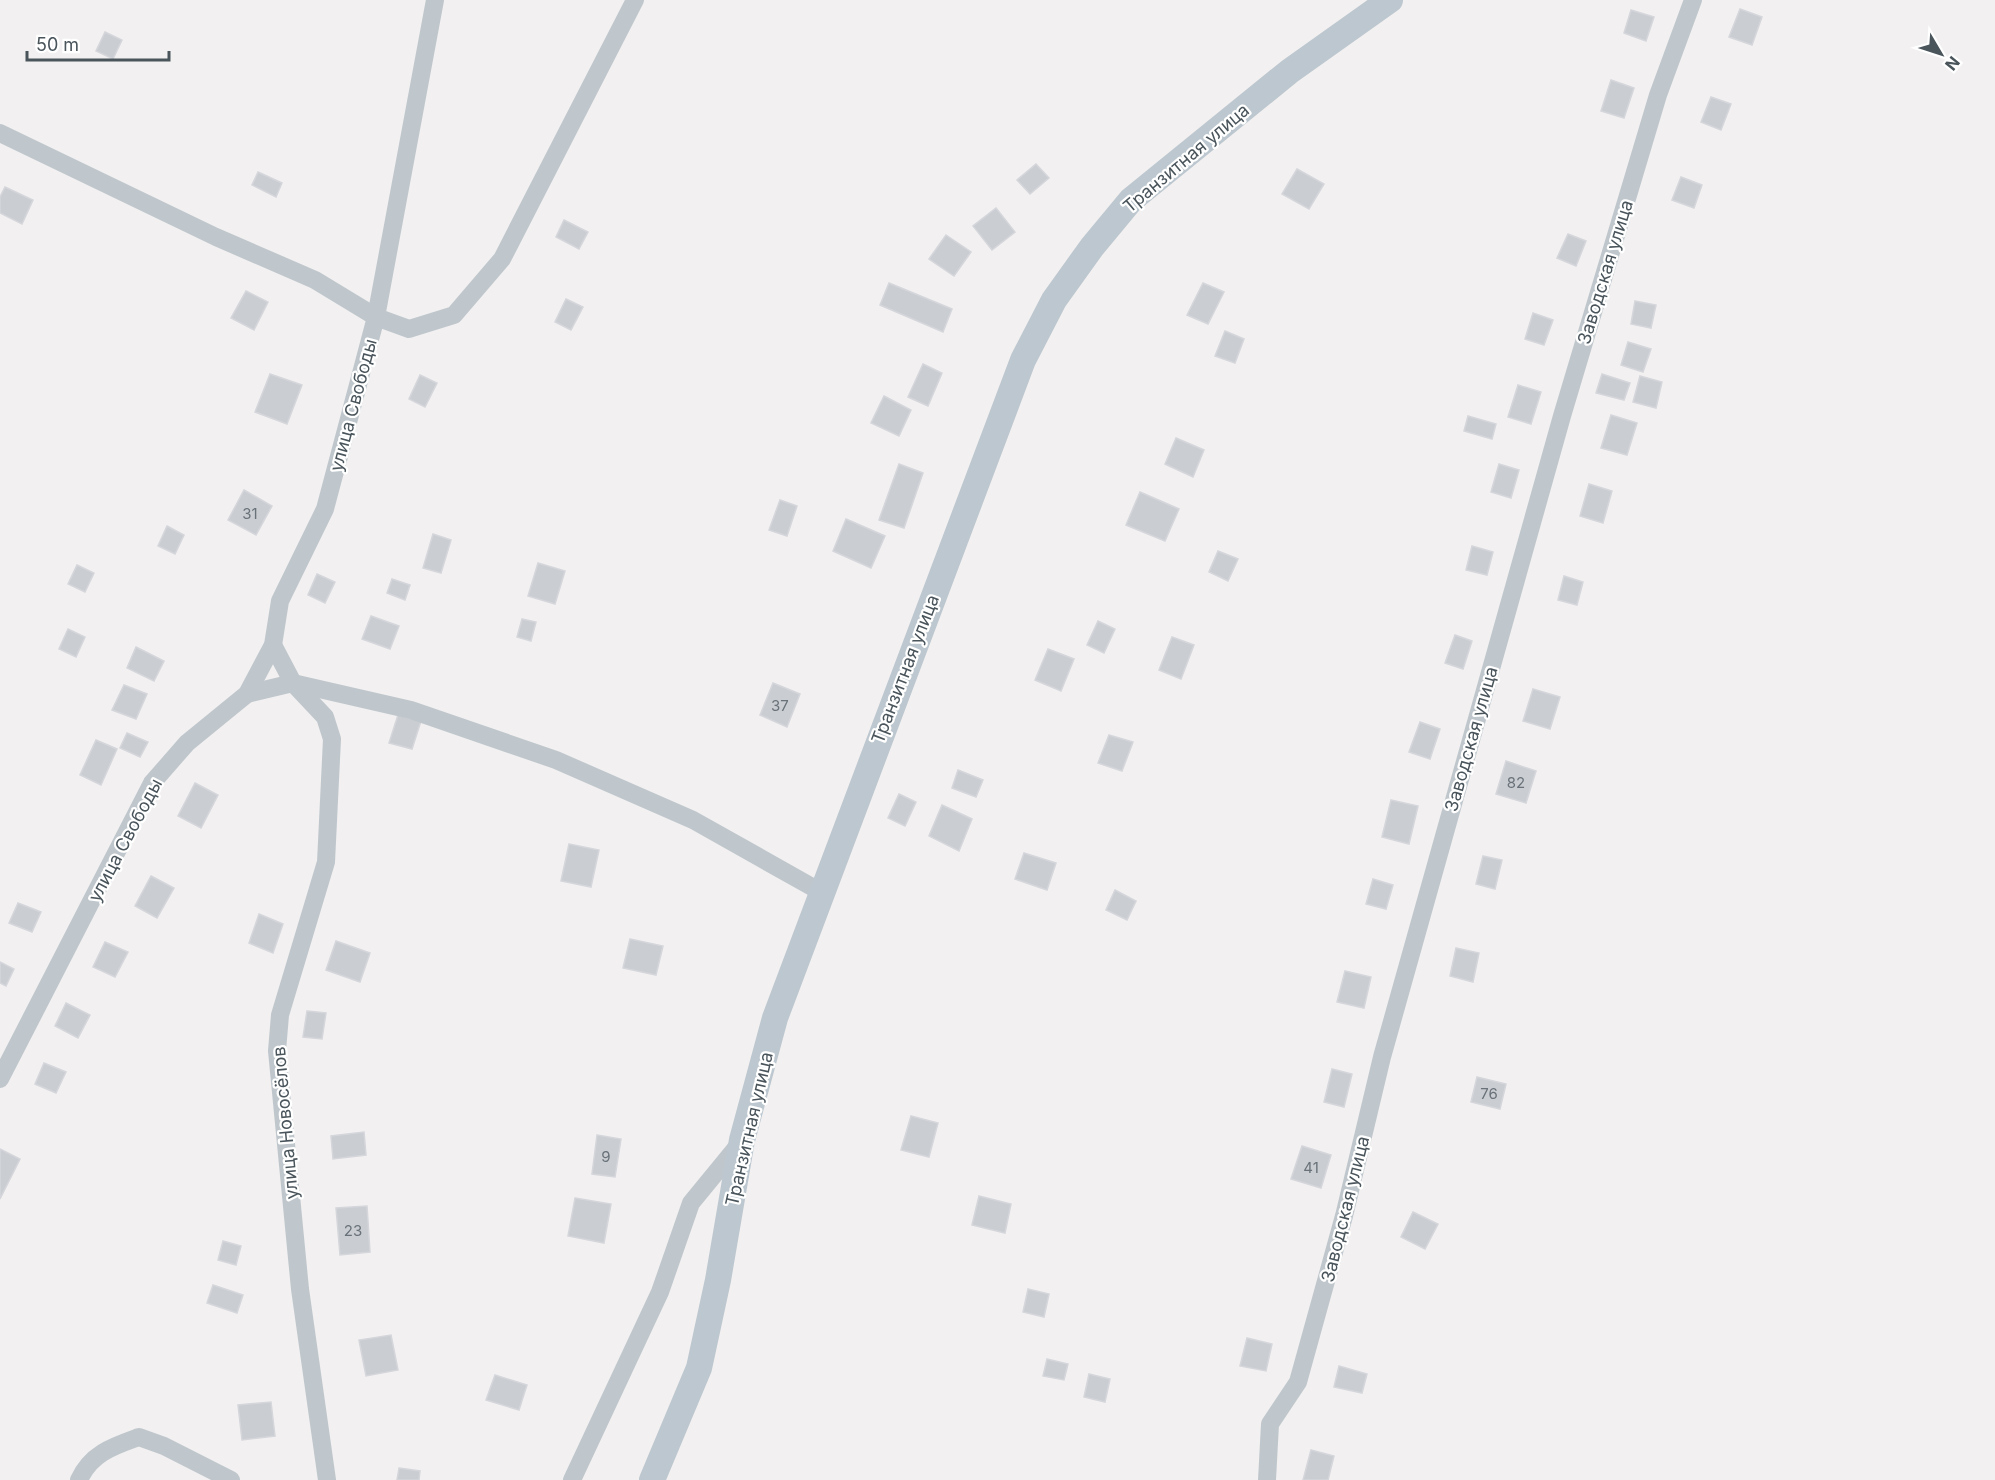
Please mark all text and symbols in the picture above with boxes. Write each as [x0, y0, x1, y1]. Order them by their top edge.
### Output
scale bar [27, 24, 170, 62]
north arrow [1911, 24, 1971, 84]
text: 50 m [36, 34, 79, 55]
text: N [1941, 52, 1964, 74]
street label: Транзитная улица [1119, 99, 1253, 217]
street label: Заводская улица [1573, 197, 1637, 347]
street label: улица Свободы [325, 336, 381, 474]
house number: 31 [242, 504, 258, 523]
street label: Транзитная улица [867, 592, 943, 746]
street label: Заводская улица [1440, 664, 1502, 814]
house number: 37 [771, 696, 789, 715]
house number: 82 [1507, 773, 1525, 792]
street label: улица Свободы [84, 775, 166, 905]
street label: улица Новосёлов [268, 1046, 302, 1200]
street label: Транзитная улица [721, 1050, 777, 1208]
house number: 76 [1480, 1084, 1498, 1103]
street label: Заводская улица [1317, 1134, 1373, 1284]
house number: 9 [601, 1147, 611, 1166]
house number: 41 [1303, 1158, 1319, 1177]
house number: 23 [344, 1221, 362, 1240]

